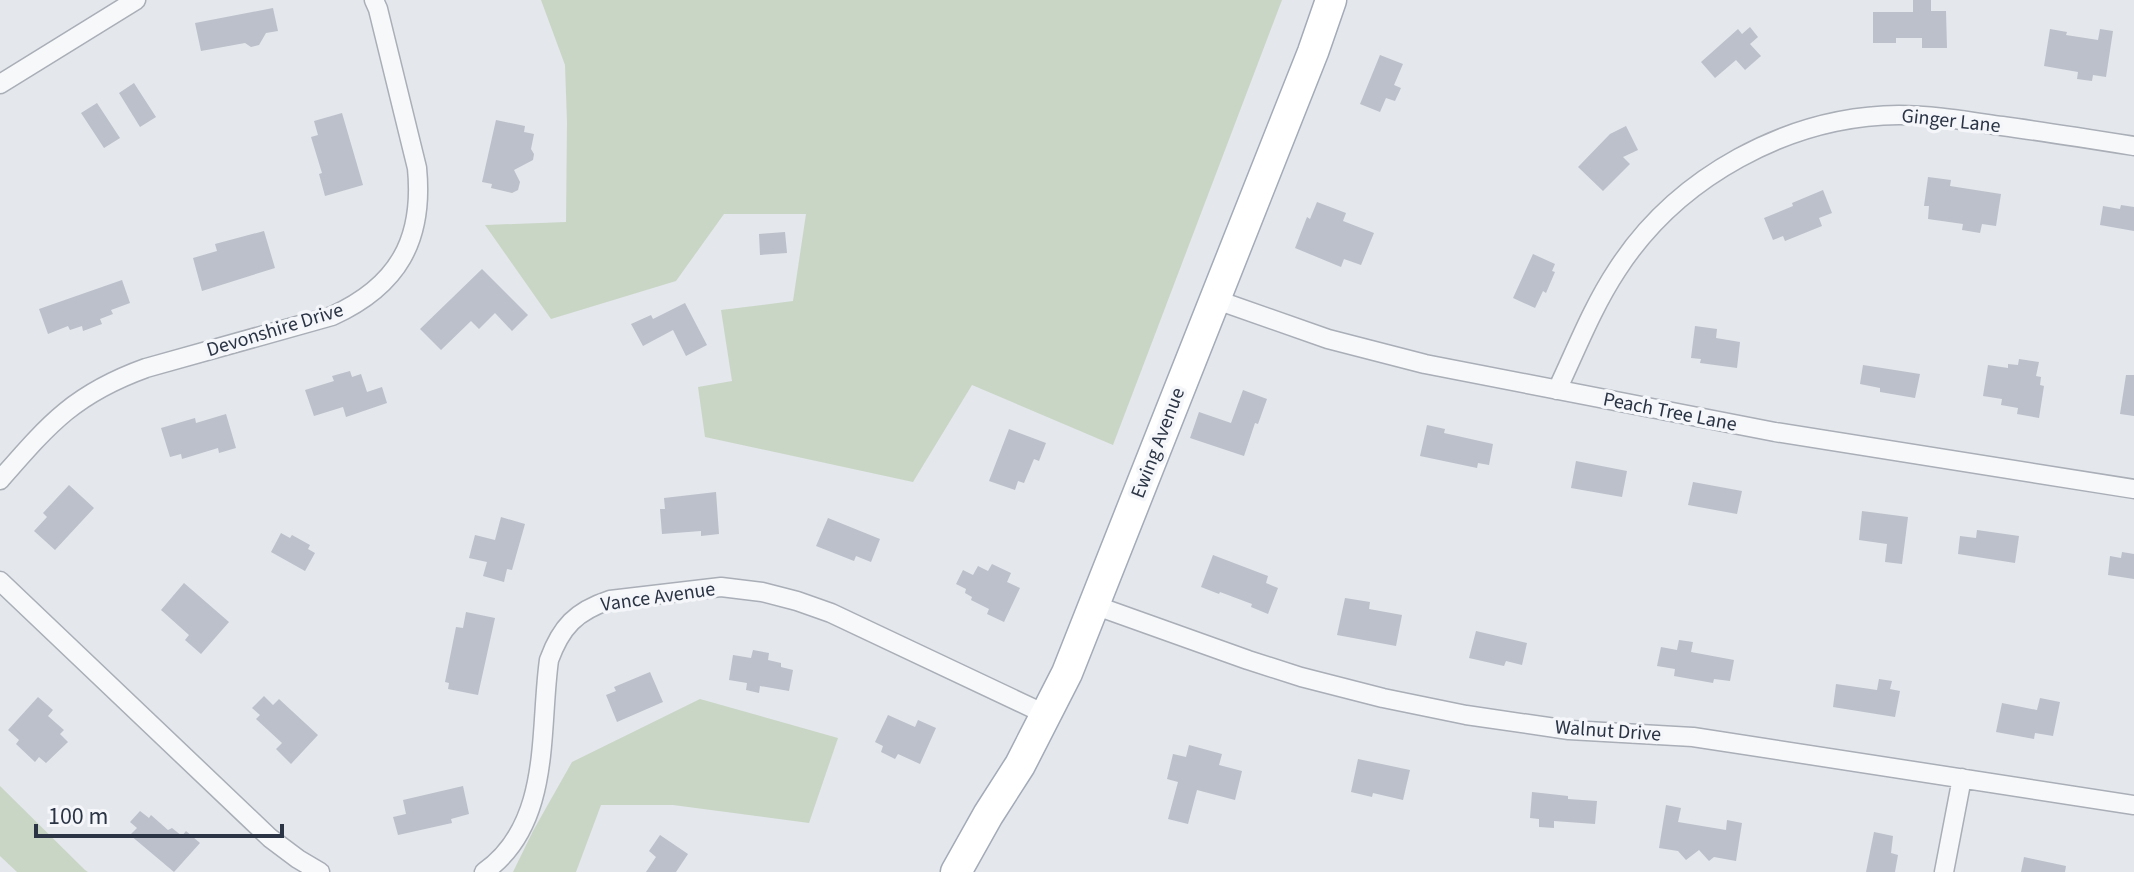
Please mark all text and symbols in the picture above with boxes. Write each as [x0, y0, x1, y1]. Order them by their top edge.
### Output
street label: Ginger Lane [1900, 102, 2002, 140]
street label: Devonshire Drive [203, 296, 347, 364]
street label: Ewing Avenue [1124, 384, 1192, 502]
street label: Peach Tree Lane [1601, 385, 1739, 439]
street label: Vance Avenue [599, 575, 717, 619]
street label: Walnut Drive [1554, 713, 1662, 749]
scale bar [36, 788, 282, 838]
text: 100 m [48, 799, 108, 834]

